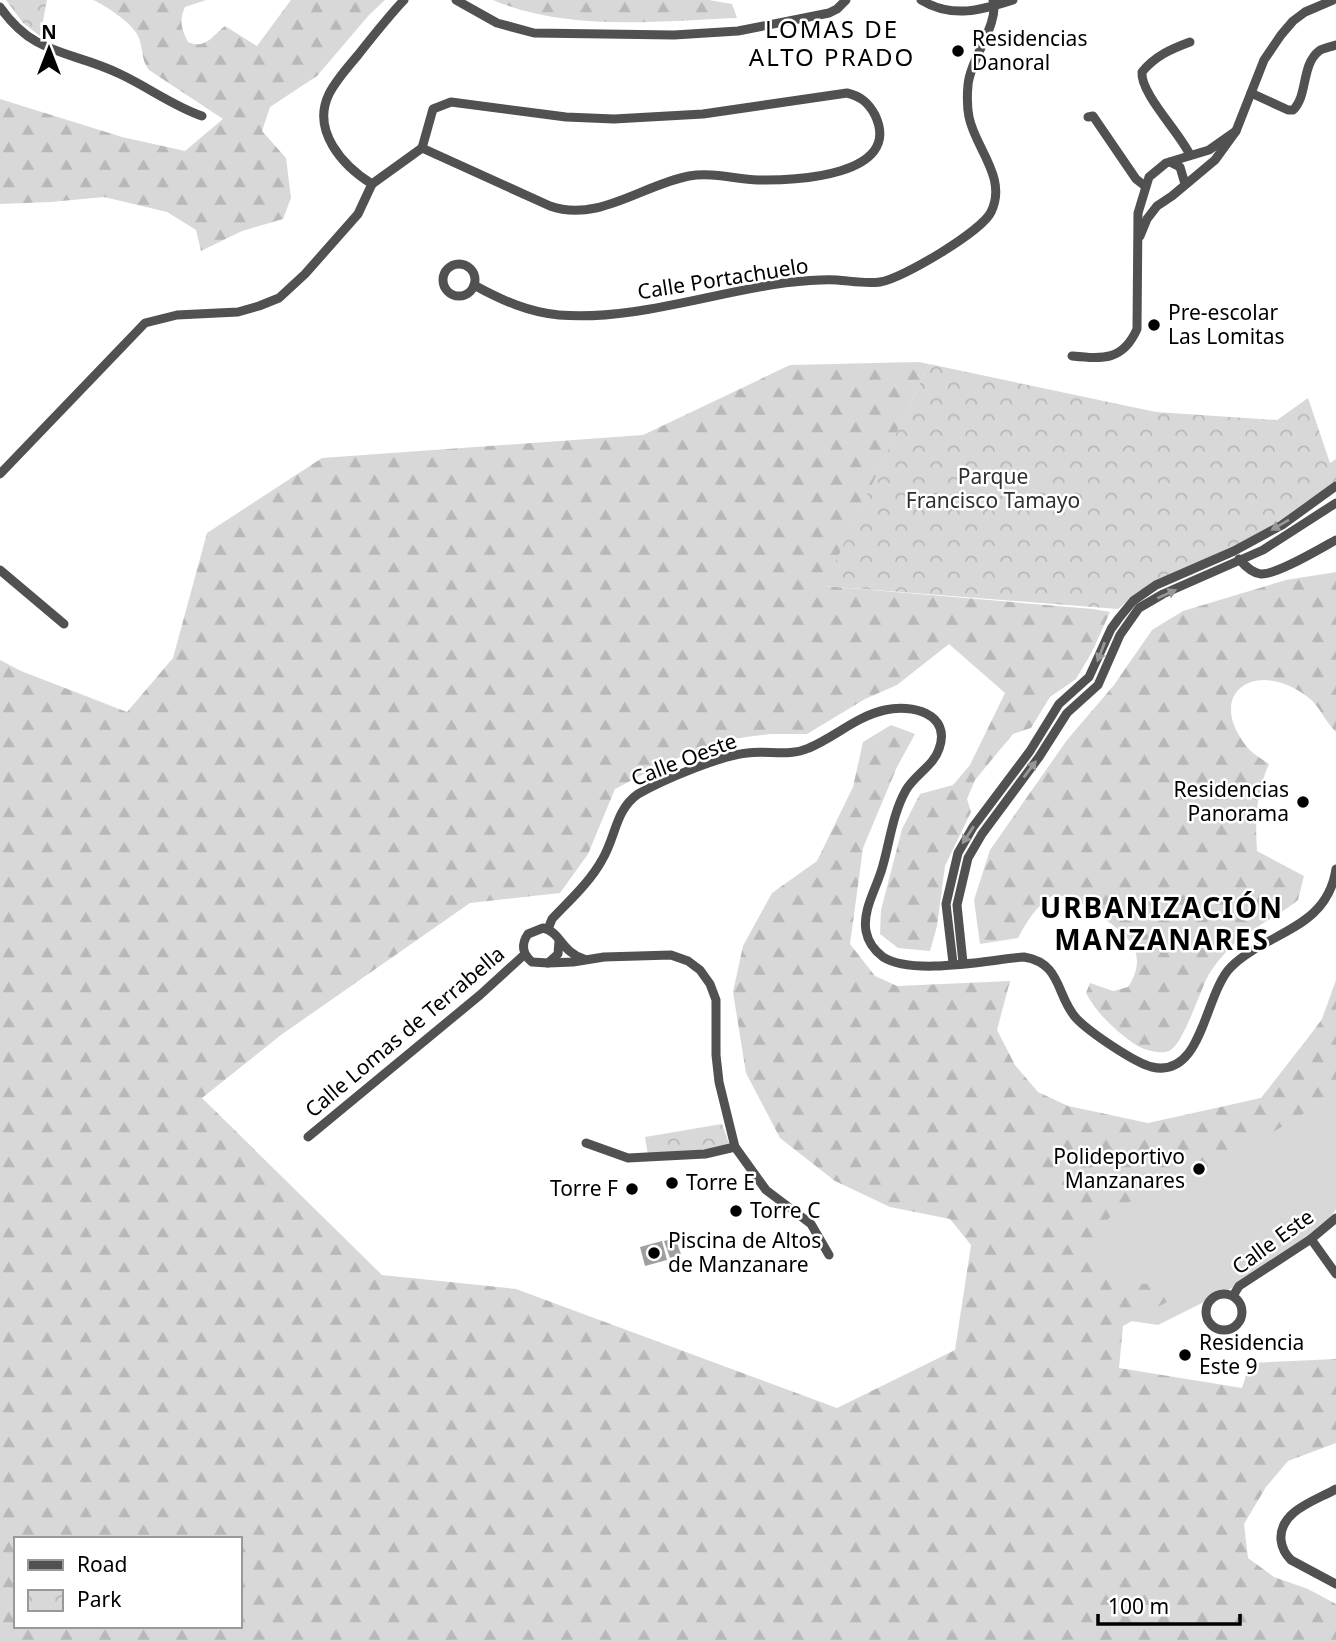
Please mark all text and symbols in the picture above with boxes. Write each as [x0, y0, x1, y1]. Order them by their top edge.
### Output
district label: LOMAS DE ALTO PRADO [749, 12, 915, 73]
north arrow [14, 14, 84, 84]
text: N [41, 19, 57, 45]
place label: Residencias Danoral [972, 24, 1087, 76]
marker: Residencias Danoral [950, 43, 966, 59]
street label: Calle Portachuelo [635, 251, 810, 305]
place label: Pre-escolar Las Lomitas [1168, 298, 1285, 350]
marker: Pre-escolar Las Lomitas [1146, 317, 1162, 333]
park label: Parque Francisco Tamayo [906, 462, 1080, 514]
one-way arrow [1271, 519, 1290, 531]
one-way arrow [1156, 588, 1177, 599]
one-way arrow [1095, 642, 1106, 663]
street label: Calle Oeste [627, 726, 740, 792]
one-way arrow [1023, 760, 1037, 778]
place label: Residencias Panorama [1174, 775, 1289, 827]
marker: Residencias Panorama [1295, 794, 1311, 810]
one-way arrow [962, 825, 975, 845]
district label: URBANIZACIÓN MANZANARES [1040, 888, 1284, 958]
street label: Calle Lomas de Terrabella [299, 939, 510, 1123]
place label: Polideportivo Manzanares [1053, 1142, 1185, 1194]
marker: Polideportivo Manzanares [1191, 1161, 1207, 1177]
place label: Torre E [686, 1168, 755, 1196]
place label: Torre F [550, 1174, 618, 1202]
marker: Torre E [664, 1175, 680, 1191]
marker: Torre F [624, 1181, 640, 1197]
place label: Torre C [750, 1196, 820, 1224]
street label: Calle Este [1226, 1202, 1319, 1280]
marker: Torre C [728, 1203, 744, 1219]
place label: Piscina de Altos de Manzanare [668, 1226, 821, 1278]
marker: Piscina de Altos de Manzanare [646, 1245, 662, 1261]
place label: Residencia Este 9 [1199, 1328, 1304, 1380]
marker: Residencia Este 9 [1177, 1347, 1193, 1363]
legend [14, 1537, 242, 1628]
text: Road [77, 1550, 127, 1578]
scale bar [1098, 1582, 1240, 1626]
text: Park [77, 1585, 122, 1613]
text: 100 m [1108, 1592, 1169, 1620]

